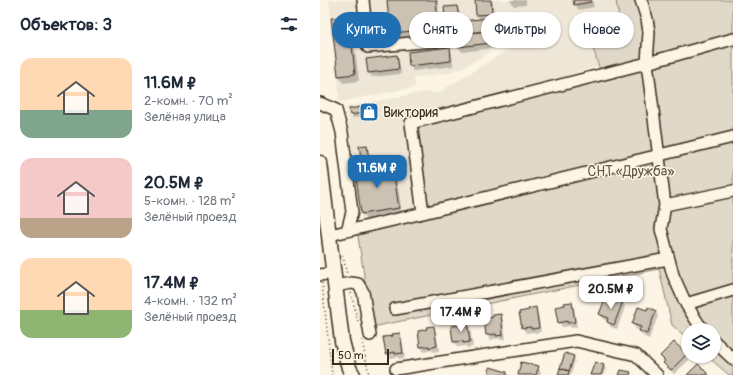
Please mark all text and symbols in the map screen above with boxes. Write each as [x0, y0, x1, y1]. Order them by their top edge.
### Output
chip: Купить [332, 12, 401, 48]
chip: Снять [409, 12, 473, 48]
chip: Фильтры [481, 12, 561, 48]
chip: Новое [569, 12, 634, 48]
icon: filters [278, 13, 300, 35]
text: Объектов: 3 [20, 14, 112, 35]
text: 11.6M ₽ [144, 72, 197, 93]
icon: home [52, 74, 100, 122]
text: 2-комн. · 70 m² [144, 93, 233, 109]
shop icon: Виктория [358, 101, 380, 123]
place label: Виктория [383, 104, 438, 121]
text: Зелёная улица [144, 109, 226, 125]
pin: 11.6M ₽ [340, 155, 414, 189]
text: 11.6M ₽ [357, 160, 397, 176]
park label: СНТ «Дружба» [588, 163, 674, 180]
text: 20.5M ₽ [144, 172, 204, 193]
icon: home [52, 174, 100, 222]
text: 5-комн. · 128 m² [144, 193, 236, 209]
text: Зелёный проезд [144, 209, 236, 225]
text: 17.4M ₽ [144, 272, 199, 293]
icon: home [52, 274, 100, 322]
pin: 20.5M ₽ [574, 276, 648, 310]
text: 20.5M ₽ [588, 281, 634, 297]
text: 4-комн. · 132 m² [144, 293, 237, 309]
pin: 17.4M ₽ [424, 299, 498, 333]
text: 17.4M ₽ [440, 304, 482, 320]
text: Зелёный проезд [144, 309, 236, 325]
map controls [681, 323, 721, 363]
button: layers [681, 323, 721, 363]
scale bar [332, 347, 389, 366]
text: 50 m [338, 349, 364, 362]

